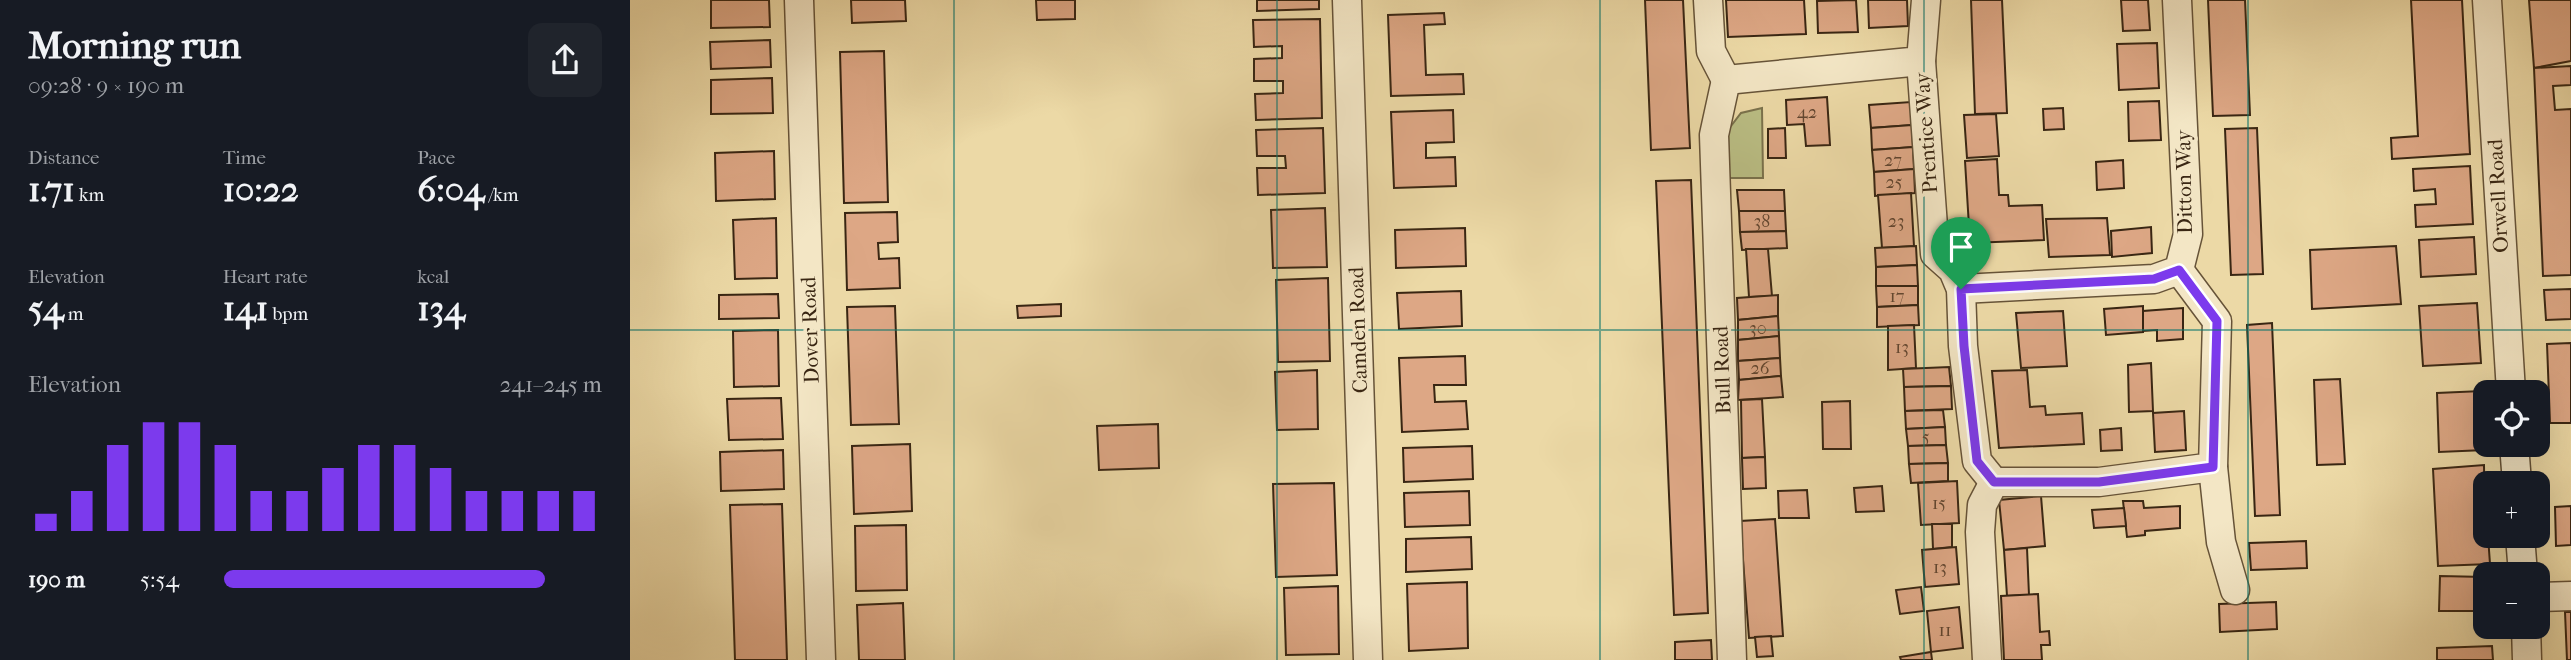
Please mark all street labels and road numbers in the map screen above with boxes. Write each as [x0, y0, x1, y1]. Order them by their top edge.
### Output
street label: Prentice Way [1910, 71, 1942, 194]
street label: Ditton Way [2171, 129, 2197, 234]
street label: Orwell Road [2483, 138, 2513, 254]
street label: Camden Road [1344, 266, 1372, 394]
street label: Dover Road [796, 276, 824, 384]
street label: Bull Road [1708, 325, 1736, 415]

